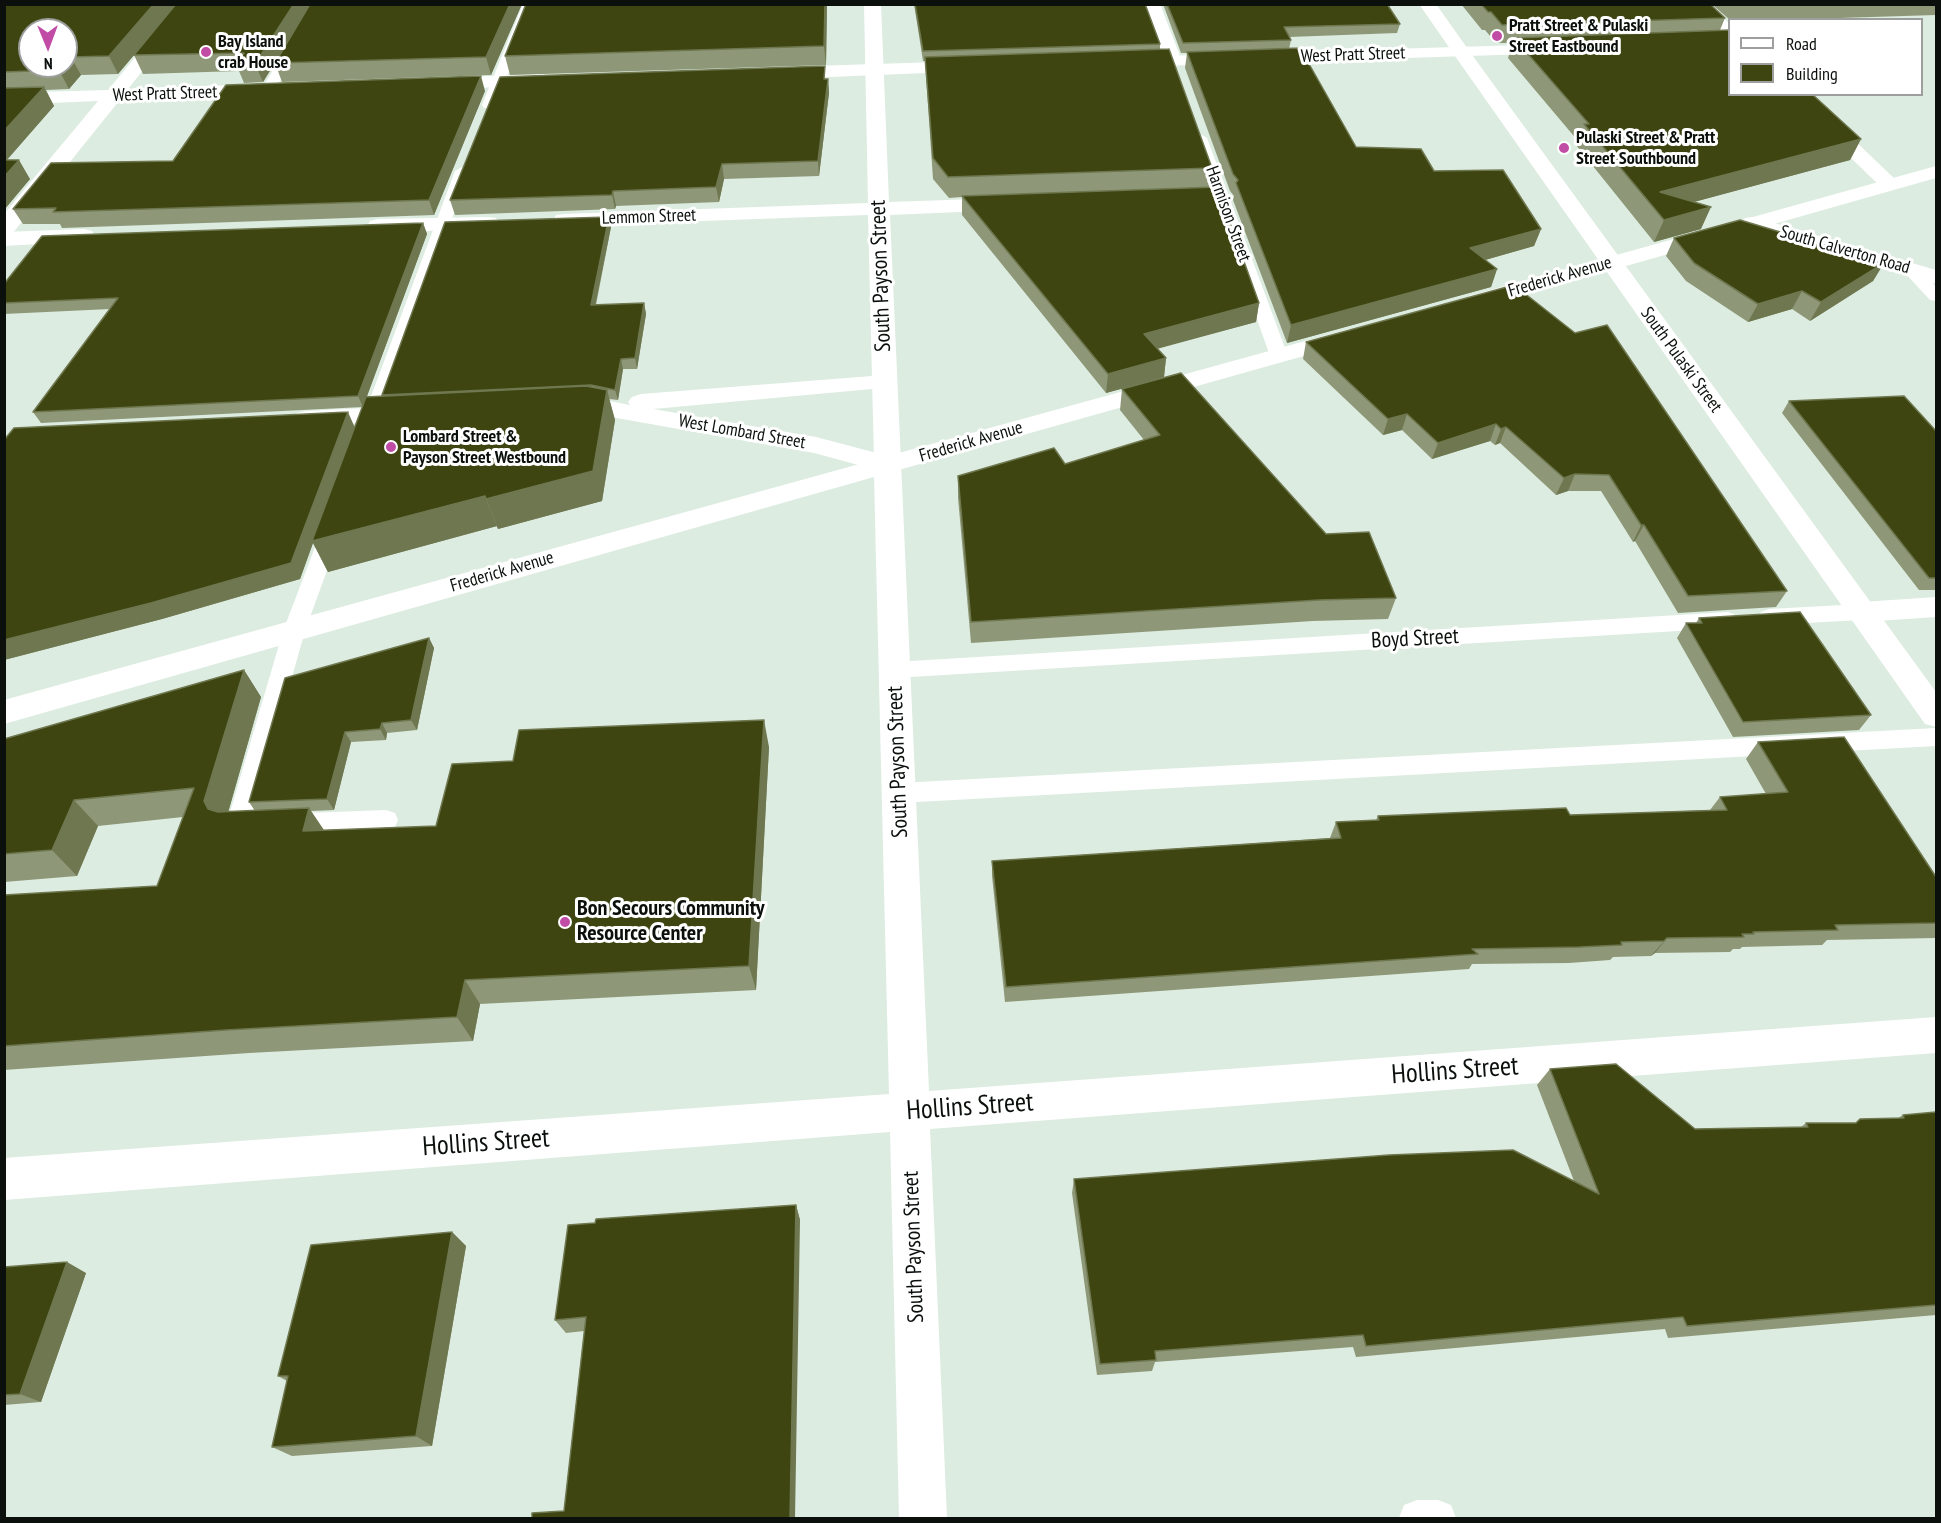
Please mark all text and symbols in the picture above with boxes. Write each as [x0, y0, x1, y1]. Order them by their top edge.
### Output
place label: Pratt Street & Pulaski Street Eastbound [1509, 15, 1648, 57]
north arrow [18, 18, 78, 78]
legend [1728, 18, 1923, 96]
marker: Pratt Street & Pulaski Street Eastbound [1490, 29, 1504, 43]
place label: Bay Island crab House [218, 31, 288, 74]
text: Road [1786, 32, 1817, 55]
street label: West Pratt Street [1300, 42, 1406, 68]
marker: Bay Island crab House [199, 45, 213, 59]
text: N [44, 54, 53, 74]
text: Building [1786, 62, 1838, 85]
street label: West Pratt Street [112, 81, 218, 107]
place label: Pulaski Street & Pratt Street Southbound [1576, 127, 1715, 170]
marker: Pulaski Street & Pratt Street Southbound [1557, 141, 1571, 155]
street label: Harmison Street [1201, 163, 1255, 265]
street label: South Payson Street [865, 200, 897, 352]
street label: Lemmon Street [602, 205, 696, 229]
street label: South Calverton Road [1778, 221, 1912, 279]
street label: Frederick Avenue [1506, 252, 1614, 302]
street label: South Pulaski Street [1636, 303, 1726, 417]
street label: West Lombard Street [677, 410, 807, 454]
street label: Frederick Avenue [917, 417, 1025, 467]
place label: Lombard Street & Payson Street Westbound [403, 426, 566, 468]
marker: Lombard Street & Payson Street Westbound [384, 440, 398, 454]
street label: Frederick Avenue [448, 547, 556, 597]
street label: Boyd Street [1371, 624, 1459, 654]
street label: South Payson Street [882, 686, 914, 838]
place label: Bon Secours Community Resource Center [577, 896, 764, 948]
marker: Bon Secours Community Resource Center [558, 915, 572, 929]
street label: Hollins Street [1390, 1050, 1520, 1092]
street label: Hollins Street [905, 1086, 1035, 1128]
street label: Hollins Street [421, 1122, 551, 1164]
street label: South Payson Street [898, 1171, 930, 1323]

